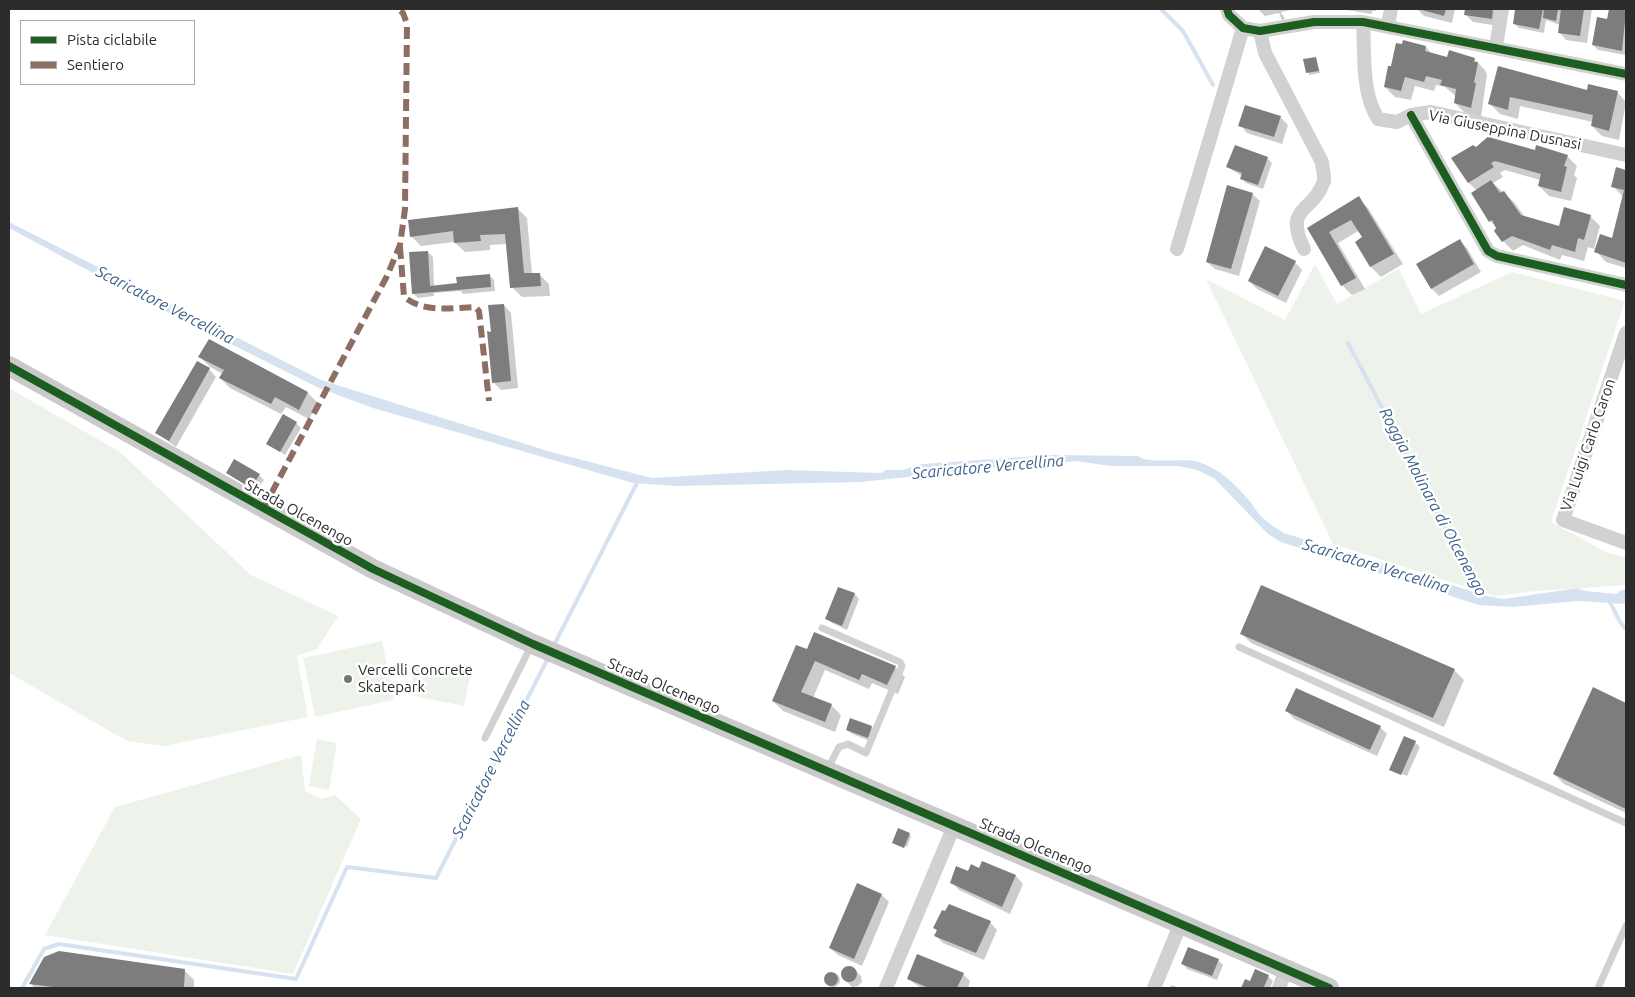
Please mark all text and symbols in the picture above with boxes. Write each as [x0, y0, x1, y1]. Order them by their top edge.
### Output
legend [20, 20, 195, 85]
text: Pista ciclabile [67, 31, 157, 48]
text: Sentiero [67, 56, 124, 73]
street label: Via Giuseppina Dusnasi [1427, 106, 1583, 154]
water label: Scaricatore Vercellina [93, 262, 237, 348]
street label: Via Luigi Carlo Caron [1557, 376, 1619, 514]
water label: Roggia Molinara di Olcenengo [1375, 405, 1491, 599]
water label: Scaricatore Vercellina [911, 451, 1065, 483]
street label: Strada Olcenengo [242, 476, 356, 550]
water label: Scaricatore Vercellina [1300, 535, 1452, 597]
street label: Strada Olcenengo [605, 654, 723, 718]
place label: Vercelli Concrete Skatepark [358, 661, 473, 696]
marker: Vercelli Concrete Skatepark [342, 673, 354, 685]
water label: Scaricatore Vercellina [448, 697, 534, 841]
street label: Strada Olcenengo [977, 814, 1095, 878]

